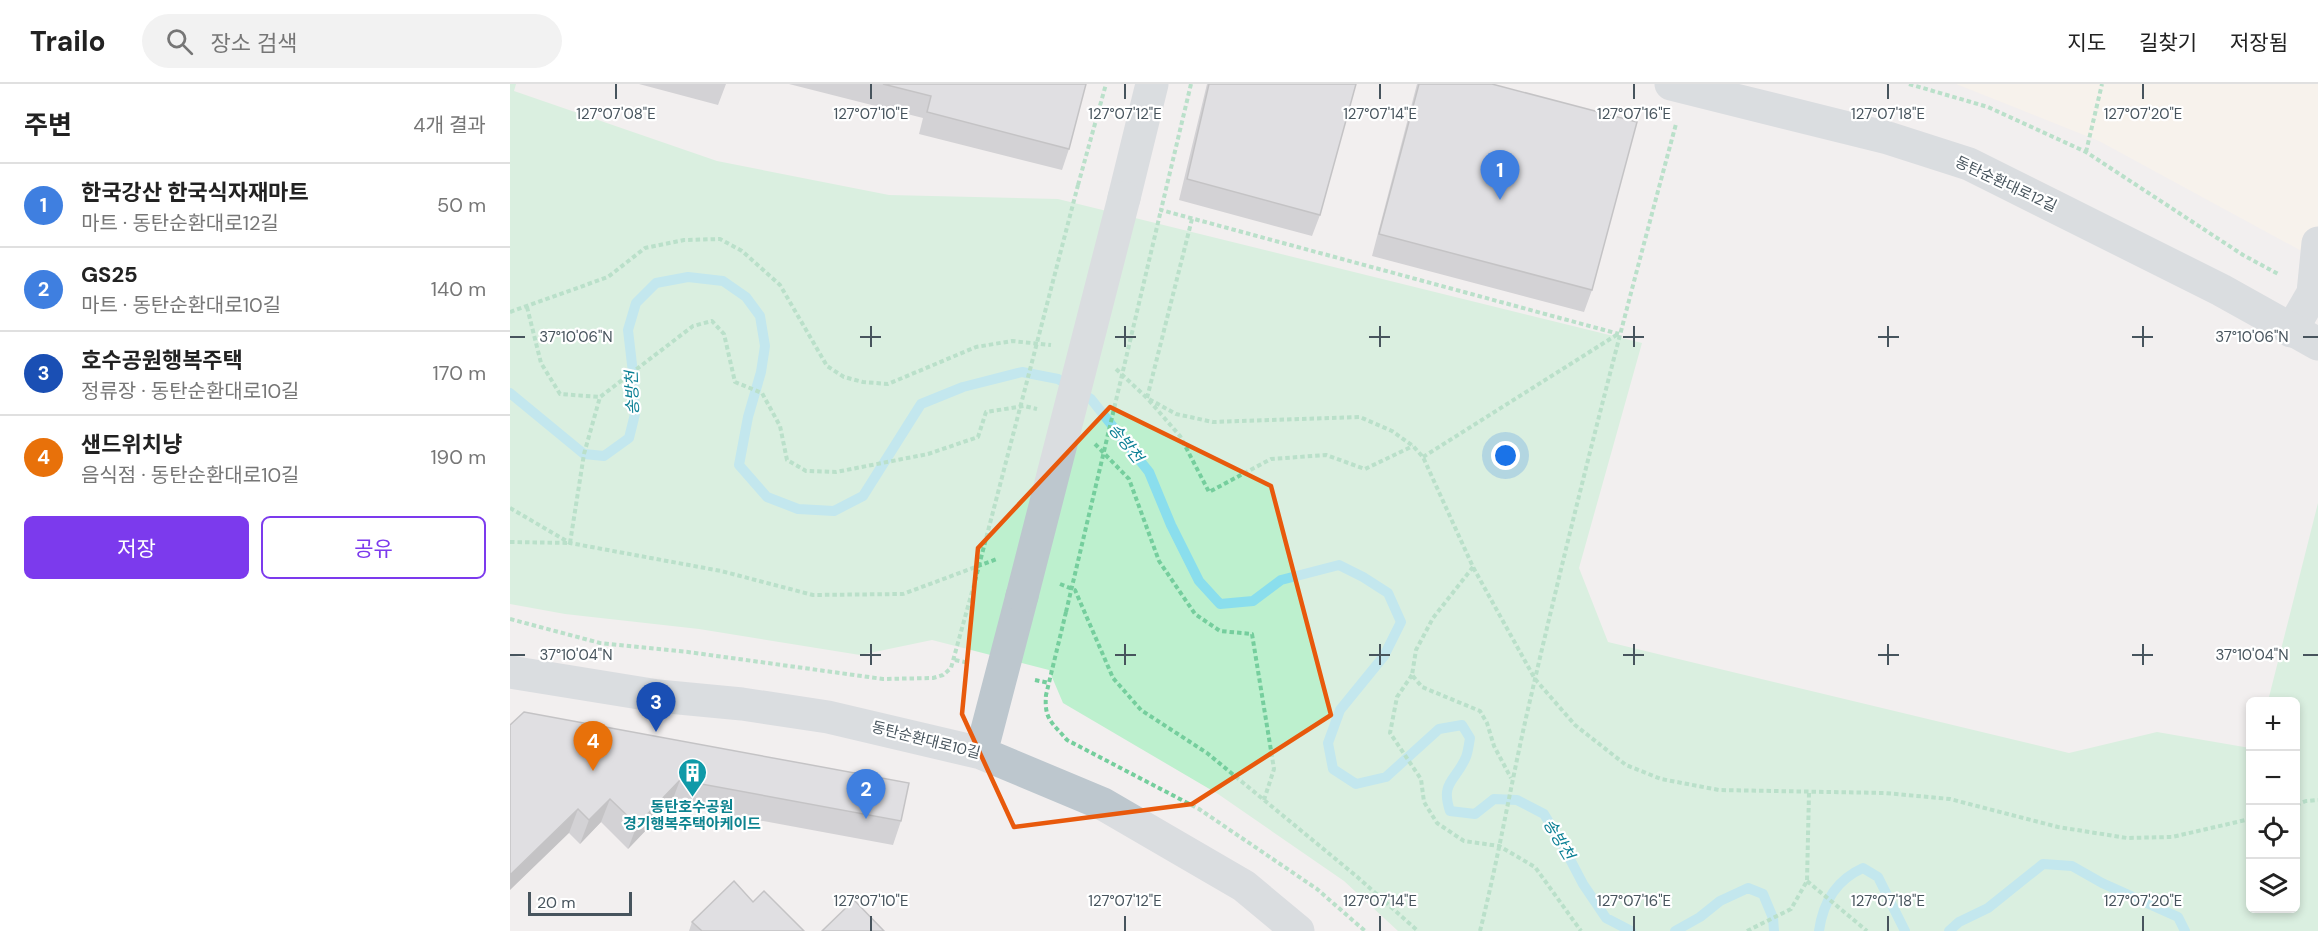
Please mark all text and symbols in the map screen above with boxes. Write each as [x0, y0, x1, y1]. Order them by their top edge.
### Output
search box [142, 14, 562, 68]
text: Trailo [30, 23, 106, 60]
icon: search [163, 25, 196, 58]
text: 장소 검색 [211, 29, 297, 58]
text: 지도 [2067, 29, 2106, 57]
text: 길찾기 [2139, 29, 2197, 57]
text: 저장됨 [2230, 29, 2288, 57]
text: 127°07'08"E [576, 104, 656, 124]
text: 127°07'10"E [834, 104, 908, 124]
text: 127°07'12"E [1088, 104, 1162, 124]
text: 127°07'14"E [1343, 104, 1417, 124]
text: 127°07'16"E [1597, 104, 1671, 124]
text: 127°07'18"E [1851, 104, 1925, 124]
text: 127°07'20"E [2104, 104, 2182, 124]
text: 주변 [24, 108, 72, 142]
text: 4개 결과 [413, 112, 486, 138]
pin: 1 [1480, 150, 1520, 200]
street label: 동탄순환대로12길 [1952, 152, 2060, 216]
text: 한국강산 한국식자재마트 [81, 178, 309, 207]
text: 1 [40, 192, 47, 218]
text: 50 m [437, 192, 486, 218]
text: 마트 · 동탄순환대로12길 [81, 210, 279, 236]
text: GS25 [81, 260, 138, 289]
text: 2 [38, 276, 49, 302]
text: 140 m [431, 276, 486, 302]
text: 마트 · 동탄순환대로10길 [81, 292, 281, 318]
text: 37°10'06"N [539, 327, 613, 347]
text: 37°10'06"N [2215, 327, 2289, 347]
text: 호수공원행복주택 [81, 346, 243, 375]
text: 3 [37, 360, 50, 386]
text: 170 m [433, 360, 486, 386]
water label: 송방천 [621, 368, 643, 415]
text: 정류장 · 동탄순환대로10길 [81, 378, 300, 404]
water label: 송방천 [1104, 419, 1149, 469]
text: 샌드위치냥 [81, 430, 182, 459]
your location [1491, 441, 1520, 470]
text: 4 [37, 444, 50, 470]
text: 190 m [430, 444, 486, 470]
text: 음식점 · 동탄순환대로10길 [81, 462, 300, 488]
button: 저장 [24, 516, 249, 579]
button: 공유 [261, 516, 486, 579]
text: 37°10'04"N [539, 645, 613, 665]
text: 37°10'04"N [2215, 645, 2289, 665]
pin: 3 [636, 682, 676, 732]
map controls [2246, 697, 2300, 913]
button: + [2246, 697, 2300, 751]
street label: 동탄순환대로10길 [869, 717, 983, 763]
pin: 4 [574, 722, 613, 771]
button: − [2246, 751, 2300, 805]
building icon: 동탄호수공원 경기행복주택아케이드 [676, 756, 708, 798]
pin: 2 [846, 770, 886, 819]
place label: 동탄호수공원 경기행복주택아케이드 [623, 797, 761, 834]
button: locate [2246, 805, 2300, 859]
water label: 송방천 [1539, 815, 1581, 865]
button: layers [2246, 859, 2300, 913]
scale bar [528, 889, 632, 916]
text: 127°07'10"E [834, 891, 908, 911]
text: 127°07'12"E [1088, 891, 1162, 911]
text: 127°07'14"E [1343, 891, 1417, 911]
text: 127°07'16"E [1597, 891, 1671, 911]
text: 127°07'18"E [1851, 891, 1925, 911]
text: 127°07'20"E [2104, 891, 2182, 911]
text: 20 m [537, 892, 576, 913]

